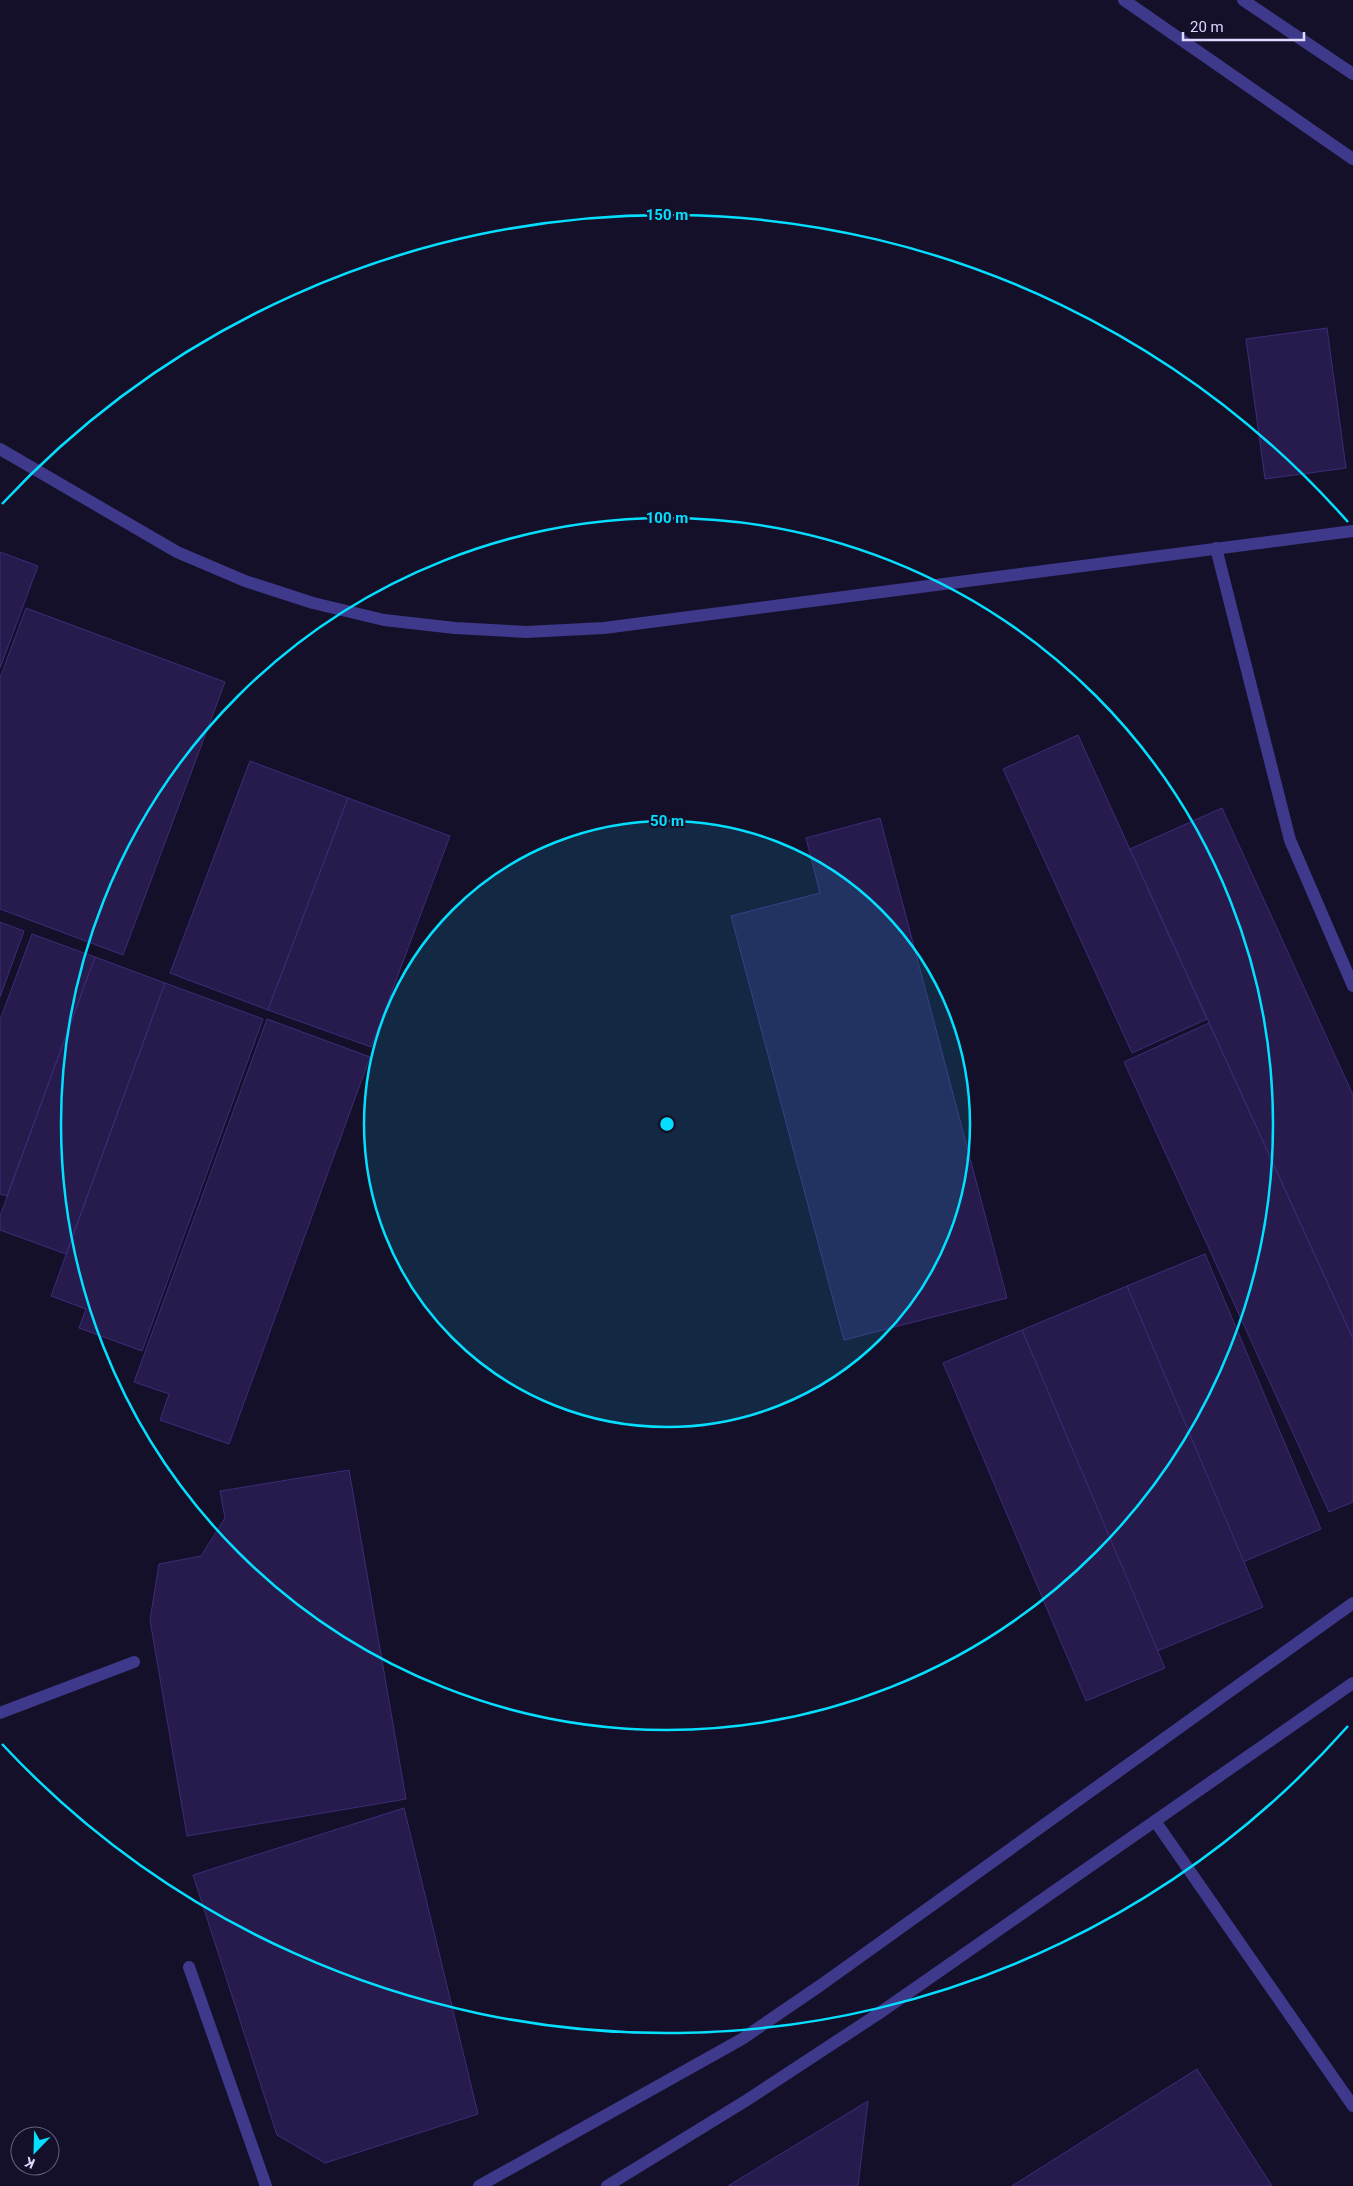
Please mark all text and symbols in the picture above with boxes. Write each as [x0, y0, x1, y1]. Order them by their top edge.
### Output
scale bar [1183, 10, 1304, 42]
text: 20 m [1190, 18, 1224, 36]
text: 150 m [646, 206, 688, 224]
text: 100 m [646, 509, 688, 527]
text: 50 m [650, 812, 684, 830]
centre of rings [658, 1115, 676, 1133]
north arrow [10, 2126, 60, 2176]
text: K [23, 2154, 37, 2172]

